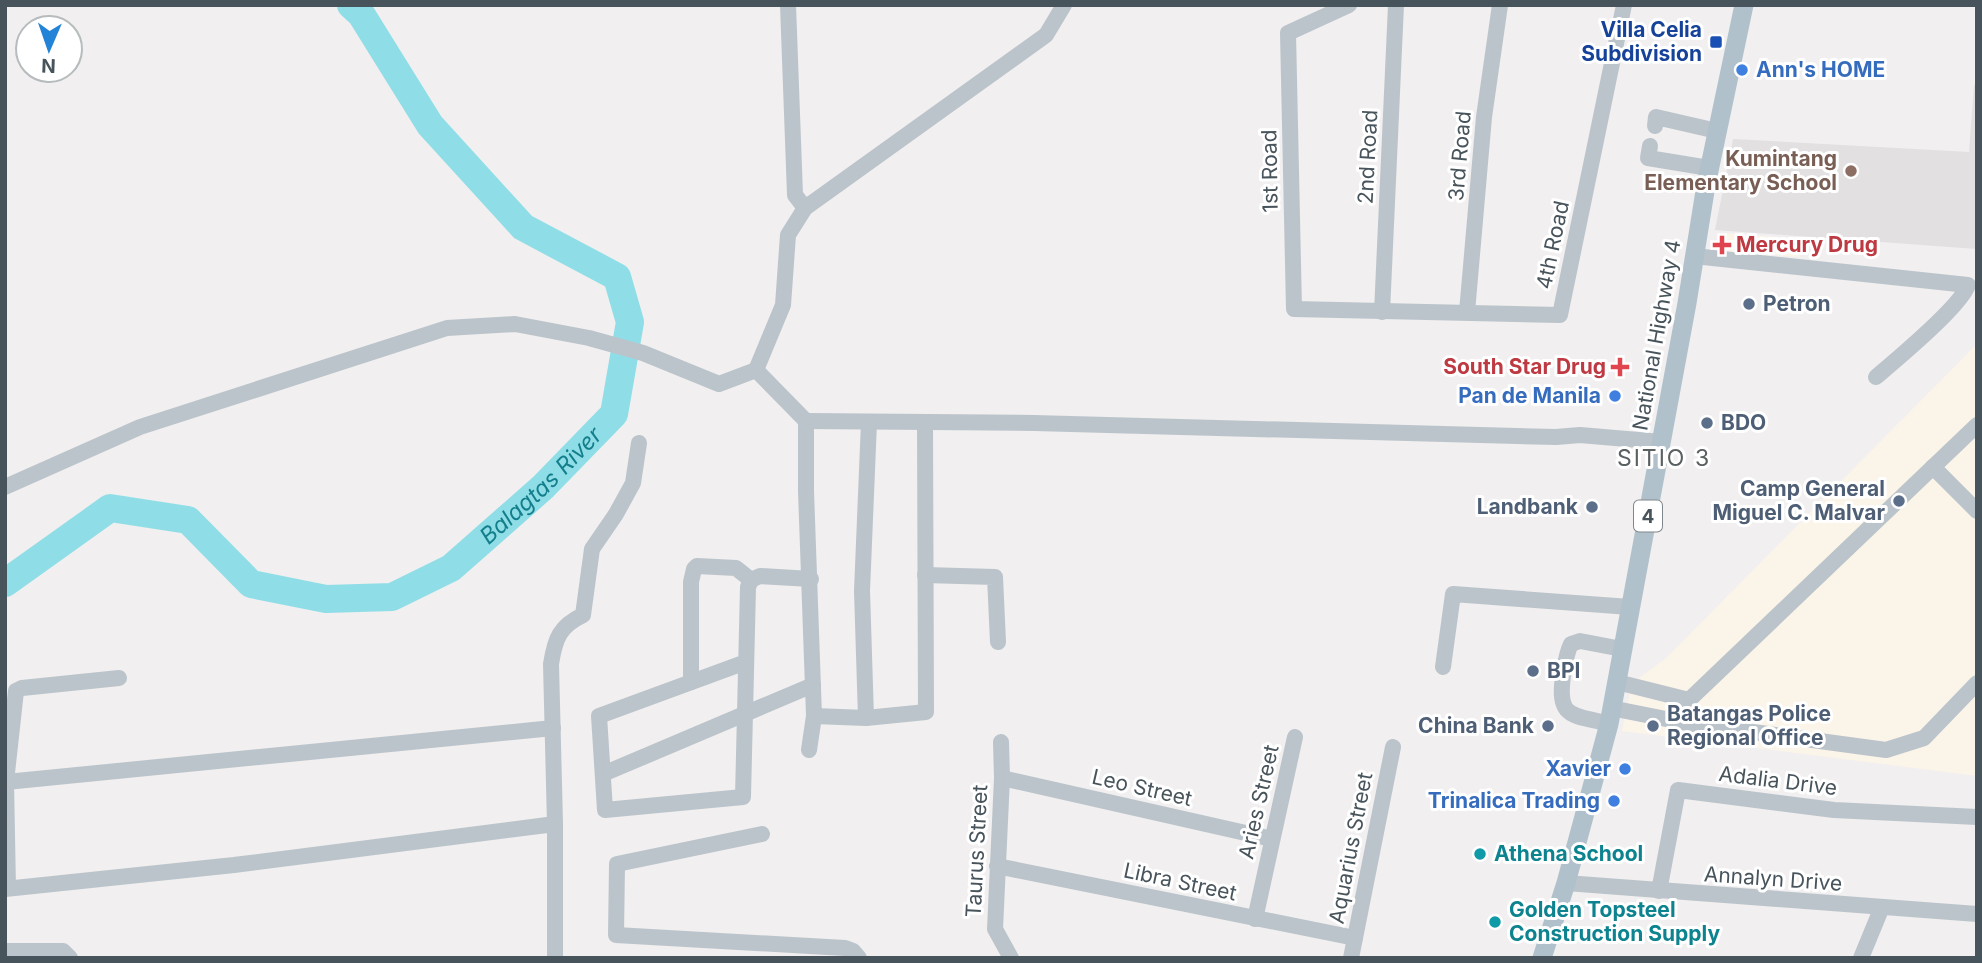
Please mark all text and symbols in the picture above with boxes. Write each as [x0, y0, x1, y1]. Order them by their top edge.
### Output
north arrow [14, 14, 84, 84]
place label: Villa Celia Subdivision [1581, 17, 1702, 66]
marker: Villa Celia Subdivision [1708, 34, 1724, 50]
text: N [41, 54, 56, 77]
place label: Ann's HOME [1756, 57, 1885, 82]
marker: Ann's HOME [1734, 62, 1750, 78]
street label: 2nd Road [1353, 109, 1382, 205]
street label: 3rd Road [1443, 110, 1476, 202]
street label: 1st Road [1256, 129, 1283, 213]
place label: Kumintang Elementary School [1644, 146, 1837, 195]
marker: Kumintang Elementary School [1843, 163, 1859, 179]
street label: 4th Road [1531, 199, 1574, 291]
place label: Mercury Drug [1736, 232, 1878, 257]
marker: Mercury Drug [1714, 237, 1730, 253]
street label: National Highway 4 [1627, 238, 1686, 432]
place label: Petron [1763, 291, 1831, 316]
marker: Petron [1741, 296, 1757, 312]
place label: South Star Drug [1443, 354, 1606, 379]
marker: South Star Drug [1612, 359, 1628, 375]
place label: Pan de Manila [1458, 383, 1601, 408]
marker: Pan de Manila [1607, 388, 1623, 404]
place label: BDO [1721, 410, 1766, 435]
marker: BDO [1699, 415, 1715, 431]
water label: Balagtas River [474, 420, 609, 550]
district label: SITIO 3 [1617, 444, 1711, 472]
place label: Camp General Miguel C. Malvar [1713, 476, 1885, 525]
marker: Camp General Miguel C. Malvar [1891, 493, 1907, 509]
place label: Landbank [1477, 494, 1579, 519]
marker: Landbank [1584, 499, 1600, 515]
road number: 4 [1634, 500, 1662, 531]
place label: BPI [1547, 658, 1580, 683]
marker: BPI [1525, 663, 1541, 679]
place label: Batangas Police Regional Office [1667, 701, 1831, 750]
place label: China Bank [1418, 713, 1535, 738]
marker: China Bank [1540, 718, 1556, 734]
marker: Batangas Police Regional Office [1645, 718, 1661, 734]
street label: Aries Street [1233, 742, 1284, 861]
place label: Xavier [1546, 756, 1611, 781]
marker: Xavier [1617, 761, 1633, 777]
street label: Adalia Drive [1717, 761, 1839, 800]
street label: Leo Street [1090, 764, 1195, 811]
street label: Aquarius Street [1324, 770, 1377, 926]
street label: Taurus Street [961, 784, 992, 918]
place label: Trinalica Trading [1428, 788, 1600, 813]
marker: Trinalica Trading [1606, 793, 1622, 809]
place label: Athena School [1494, 841, 1643, 866]
marker: Athena School [1472, 846, 1488, 862]
street label: Libra Street [1121, 857, 1239, 906]
street label: Annalyn Drive [1703, 861, 1843, 896]
place label: Golden Topsteel Construction Supply [1509, 897, 1720, 946]
marker: Golden Topsteel Construction Supply [1487, 914, 1503, 930]

